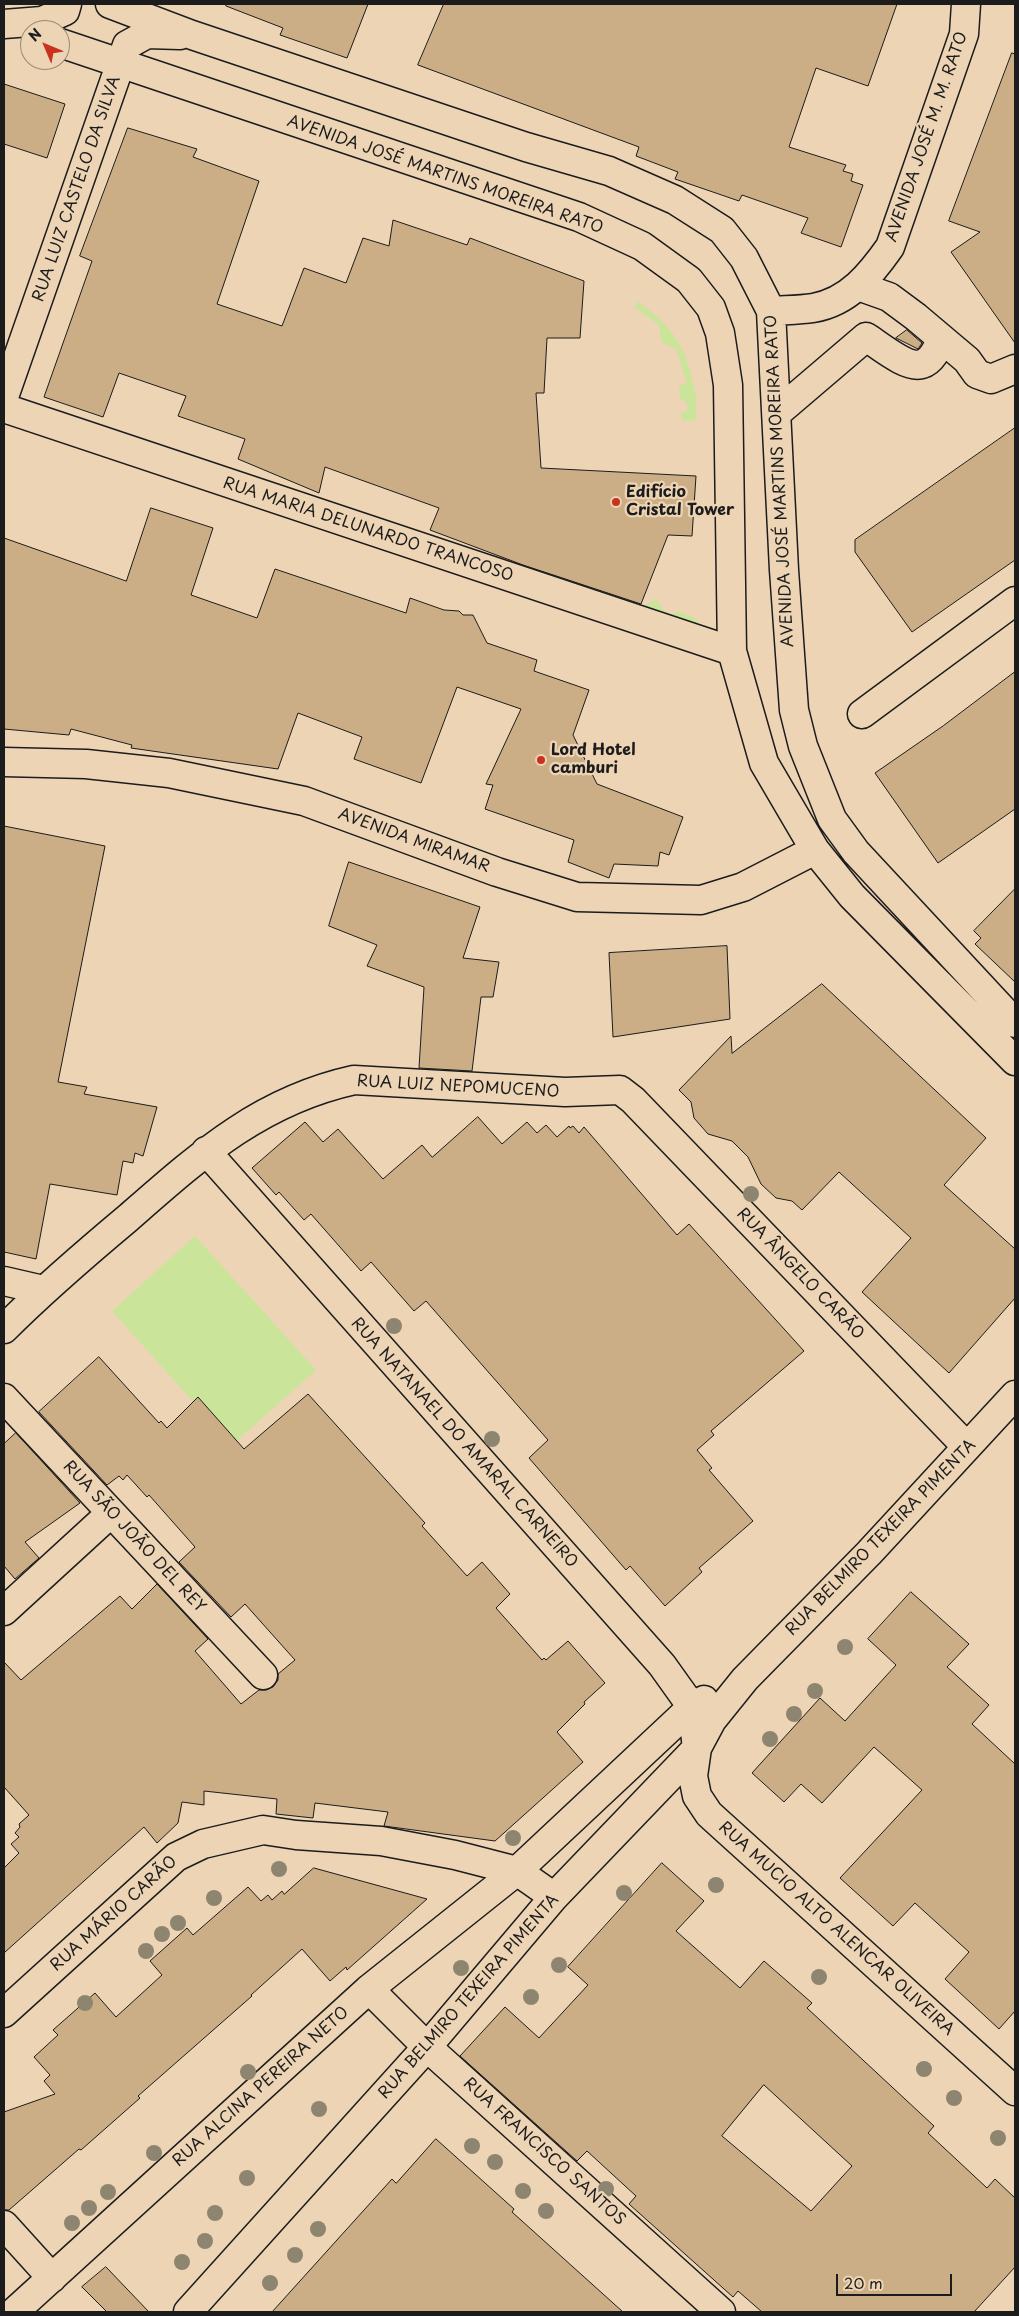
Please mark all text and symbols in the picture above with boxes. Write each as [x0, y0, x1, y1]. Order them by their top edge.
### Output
north arrow [20, 20, 70, 70]
text: N [23, 23, 46, 46]
street label: AVENIDA JOSÉ M. M. RATO [882, 30, 972, 244]
street label: RUA LUIZ CASTELO DA SILVA [29, 74, 125, 304]
street label: AVENIDA JOSÉ MARTINS MOREIRA RATO [285, 112, 605, 238]
street label: AVENIDA JOSÉ MARTINS MOREIRA RATO [762, 314, 798, 648]
street label: RUA MARIA DELUNARDO TRANCOSO [220, 474, 516, 586]
place label: Edifício Cristal Tower [626, 483, 734, 521]
marker: Edifício Cristal Tower [610, 496, 622, 508]
place label: Lord Hotel camburi [551, 741, 636, 779]
marker: Lord Hotel camburi [535, 754, 547, 766]
street label: AVENIDA MIRAMAR [336, 805, 492, 877]
street label: RUA LUIZ NEPOMUCENO [356, 1072, 560, 1102]
street label: RUA ÂNGELO CARÃO [732, 1204, 868, 1344]
street label: RUA NATANAEL DO AMARAL CARNEIRO [347, 1314, 581, 1572]
street label: RUA BELMIRO TEXEIRA PIMENTA [782, 1436, 980, 1640]
street label: RUA SÃO JOÃO DEL REY [59, 1457, 209, 1617]
street label: RUA MUCIO ALTO ALENCAR OLIVEIRA [714, 1818, 958, 2040]
street label: RUA MÁRIO CARÃO [47, 1852, 181, 1976]
street label: RUA BELMIRO TEXEIRA PIMENTA [375, 1891, 563, 2103]
street label: RUA ALCINA PEREIRA NETO [169, 2003, 353, 2171]
street label: RUA FRANCISCO SANTOS [459, 2074, 629, 2230]
scale bar [839, 2264, 955, 2296]
text: 20 m [844, 2271, 883, 2294]

